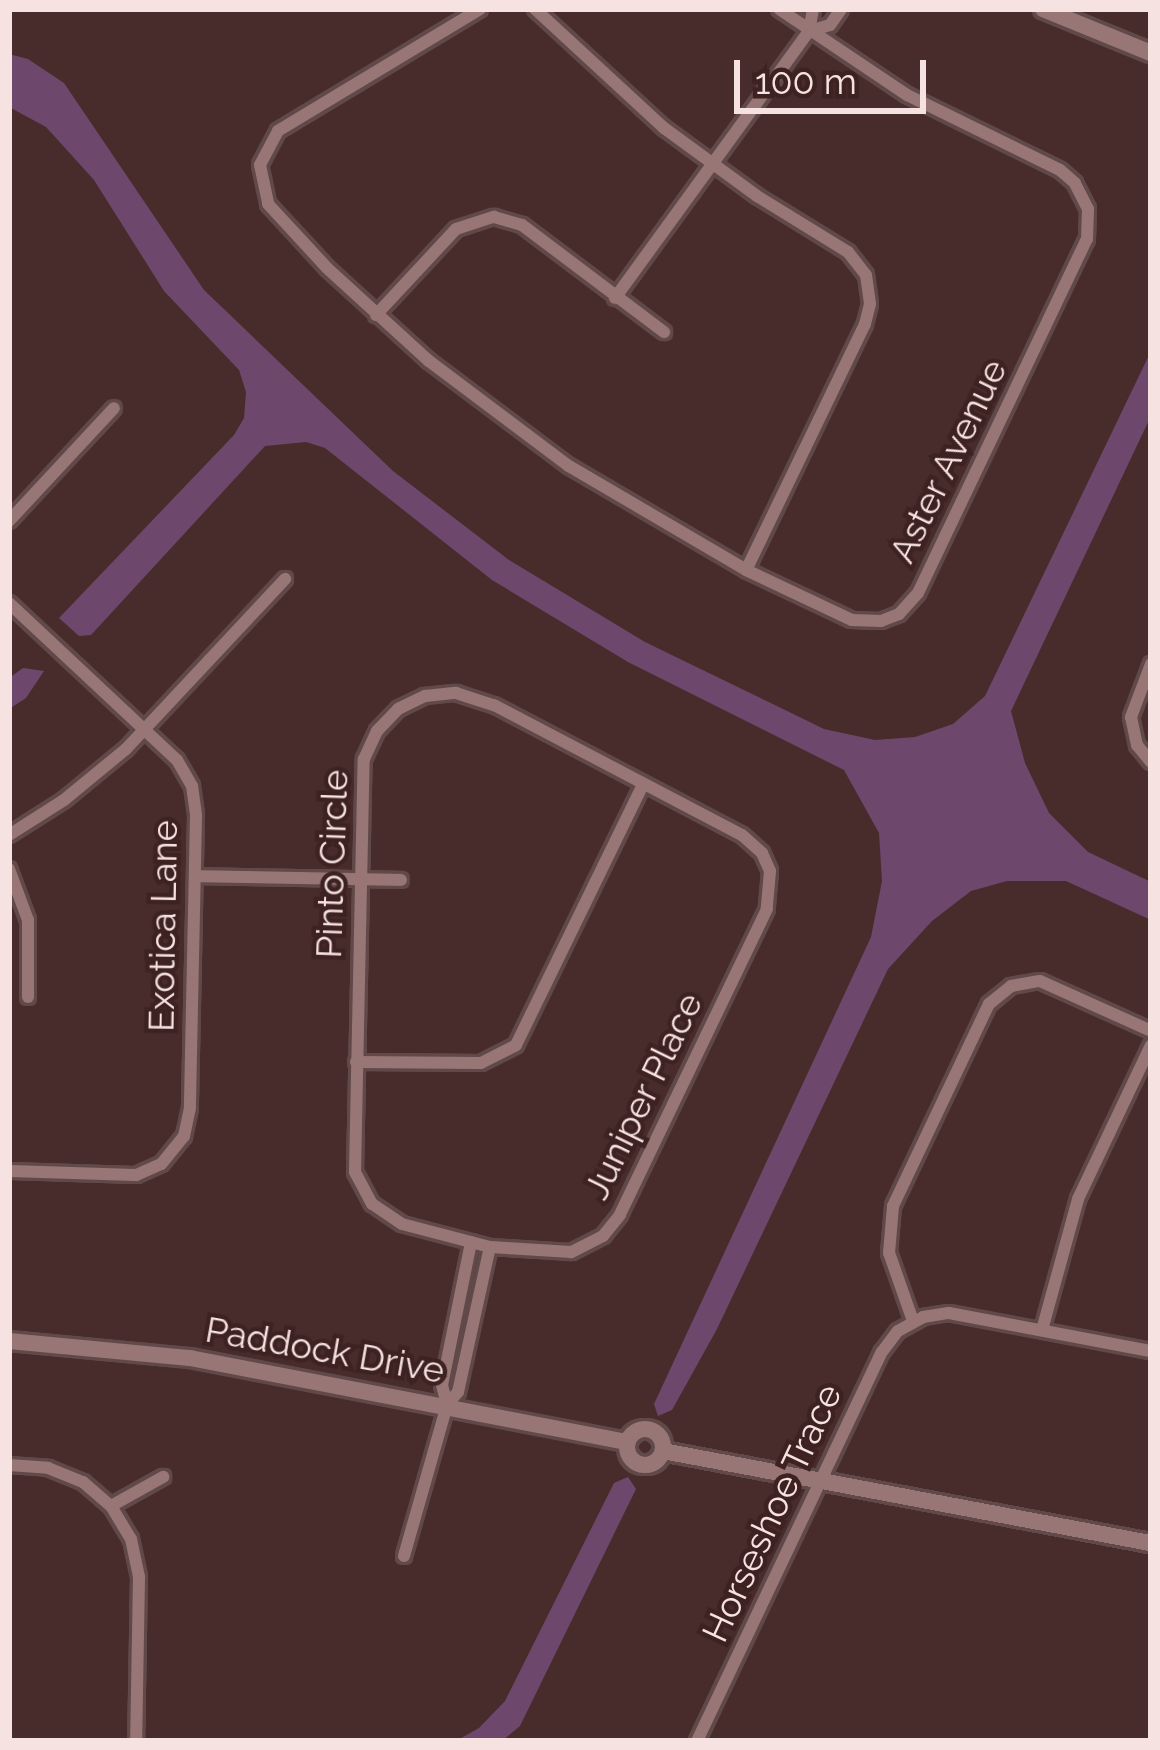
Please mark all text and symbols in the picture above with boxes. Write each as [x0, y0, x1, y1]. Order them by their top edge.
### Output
scale bar [740, 36, 932, 110]
text: 100 m [755, 60, 857, 102]
street label: Aster Avenue [880, 352, 1016, 570]
street label: Pinto Circle [307, 769, 357, 959]
street label: Exotica Lane [140, 820, 186, 1032]
street label: Juniper Place [574, 985, 712, 1207]
street label: Paddock Drive [202, 1308, 448, 1392]
street label: Horseshoe Trace [693, 1377, 851, 1649]

